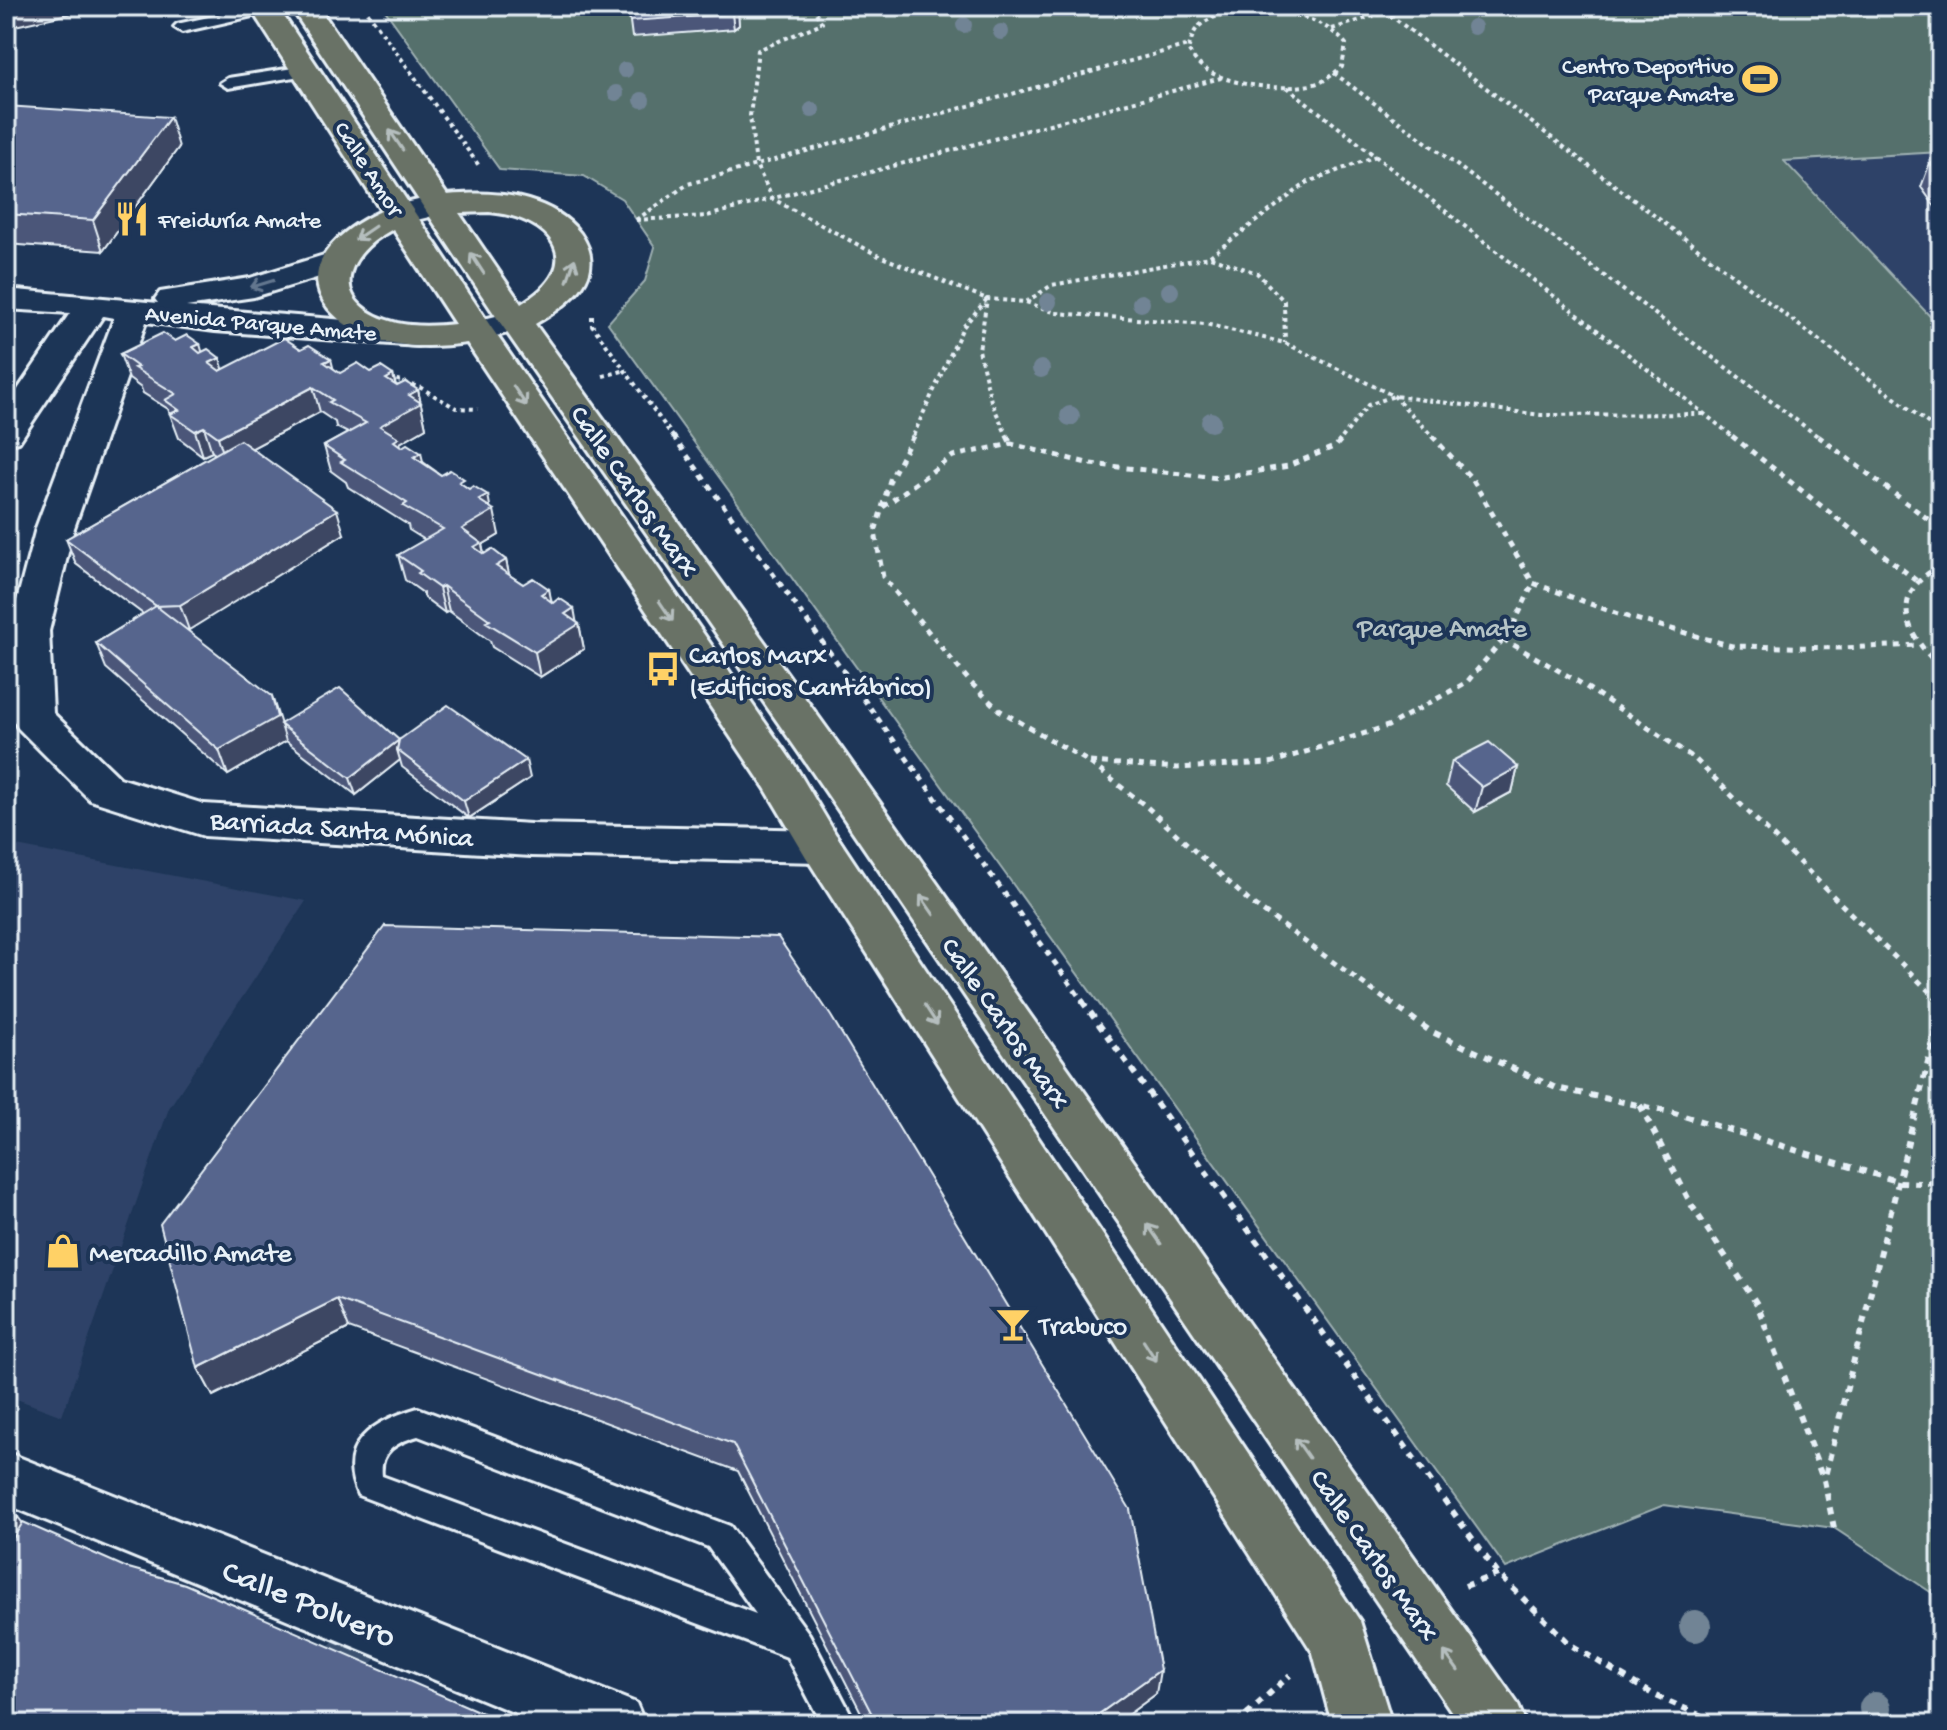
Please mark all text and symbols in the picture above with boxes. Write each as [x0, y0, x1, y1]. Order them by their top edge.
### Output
place label: Centro Deportivo Parque Amate [1562, 54, 1735, 111]
sports icon: Centro Deportivo Parque Amate [1741, 60, 1779, 98]
street label: Calle Amor [326, 117, 410, 225]
one-way arrow [388, 129, 404, 151]
restaurant icon: Freiduría Amate [113, 200, 151, 238]
place label: Freiduría Amate [157, 208, 322, 237]
one-way arrow [354, 225, 376, 241]
one-way arrow [469, 252, 486, 274]
one-way arrow [565, 258, 579, 283]
one-way arrow [250, 277, 276, 292]
street label: Avenida Parque Amate [144, 301, 378, 350]
one-way arrow [512, 384, 528, 406]
street label: Calle Carlos Marx [561, 400, 704, 585]
one-way arrow [658, 599, 674, 621]
park label: Parque Amate [1356, 614, 1527, 647]
place label: Carlos Marx (Edificios Cantábrico) [689, 641, 932, 706]
bus stop icon: Carlos Marx (Edificios Cantábrico) [644, 650, 682, 688]
street label: Barriada Santa Mónica [208, 806, 476, 857]
one-way arrow [919, 894, 935, 916]
street label: Calle Carlos Marx [932, 932, 1075, 1117]
one-way arrow [923, 1004, 940, 1026]
one-way arrow [1146, 1223, 1162, 1245]
shop icon: Mercadillo Amate [44, 1232, 82, 1270]
place label: Mercadillo Amate [89, 1239, 292, 1272]
bar icon: Trabuco [994, 1305, 1032, 1343]
place label: Trabuco [1037, 1312, 1127, 1345]
one-way arrow [1141, 1339, 1158, 1361]
one-way arrow [1294, 1437, 1310, 1459]
street label: Calle Carlos Marx [1301, 1464, 1444, 1649]
street label: Calle Polvero [215, 1554, 401, 1660]
one-way arrow [1443, 1650, 1459, 1672]

